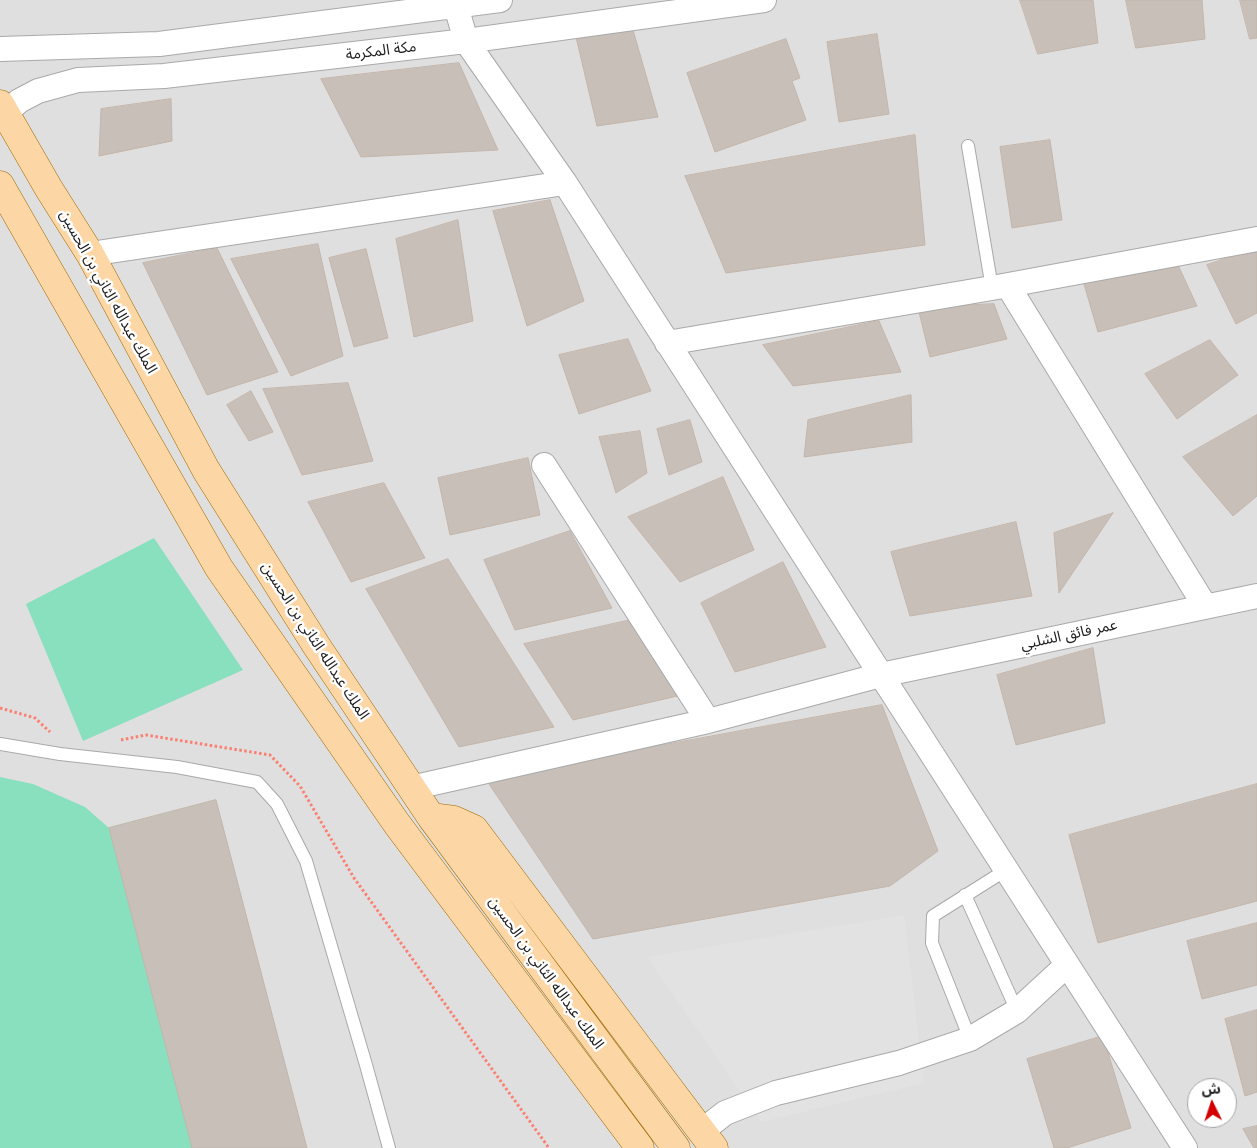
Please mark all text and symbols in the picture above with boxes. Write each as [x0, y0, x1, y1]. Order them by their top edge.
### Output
street label: مكة المكرمة [345, 38, 417, 64]
street label: الملك عبدالله الثاني بن الحسين [55, 207, 161, 377]
street label: الملك عبدالله الثاني بن الحسين [257, 559, 373, 723]
street label: عمر فائق الشلبي [1019, 616, 1119, 654]
street label: الملك عبدالله الثاني بن الحسين [485, 893, 607, 1053]
north arrow [1187, 1078, 1237, 1128]
text: ش [1201, 1079, 1221, 1099]

